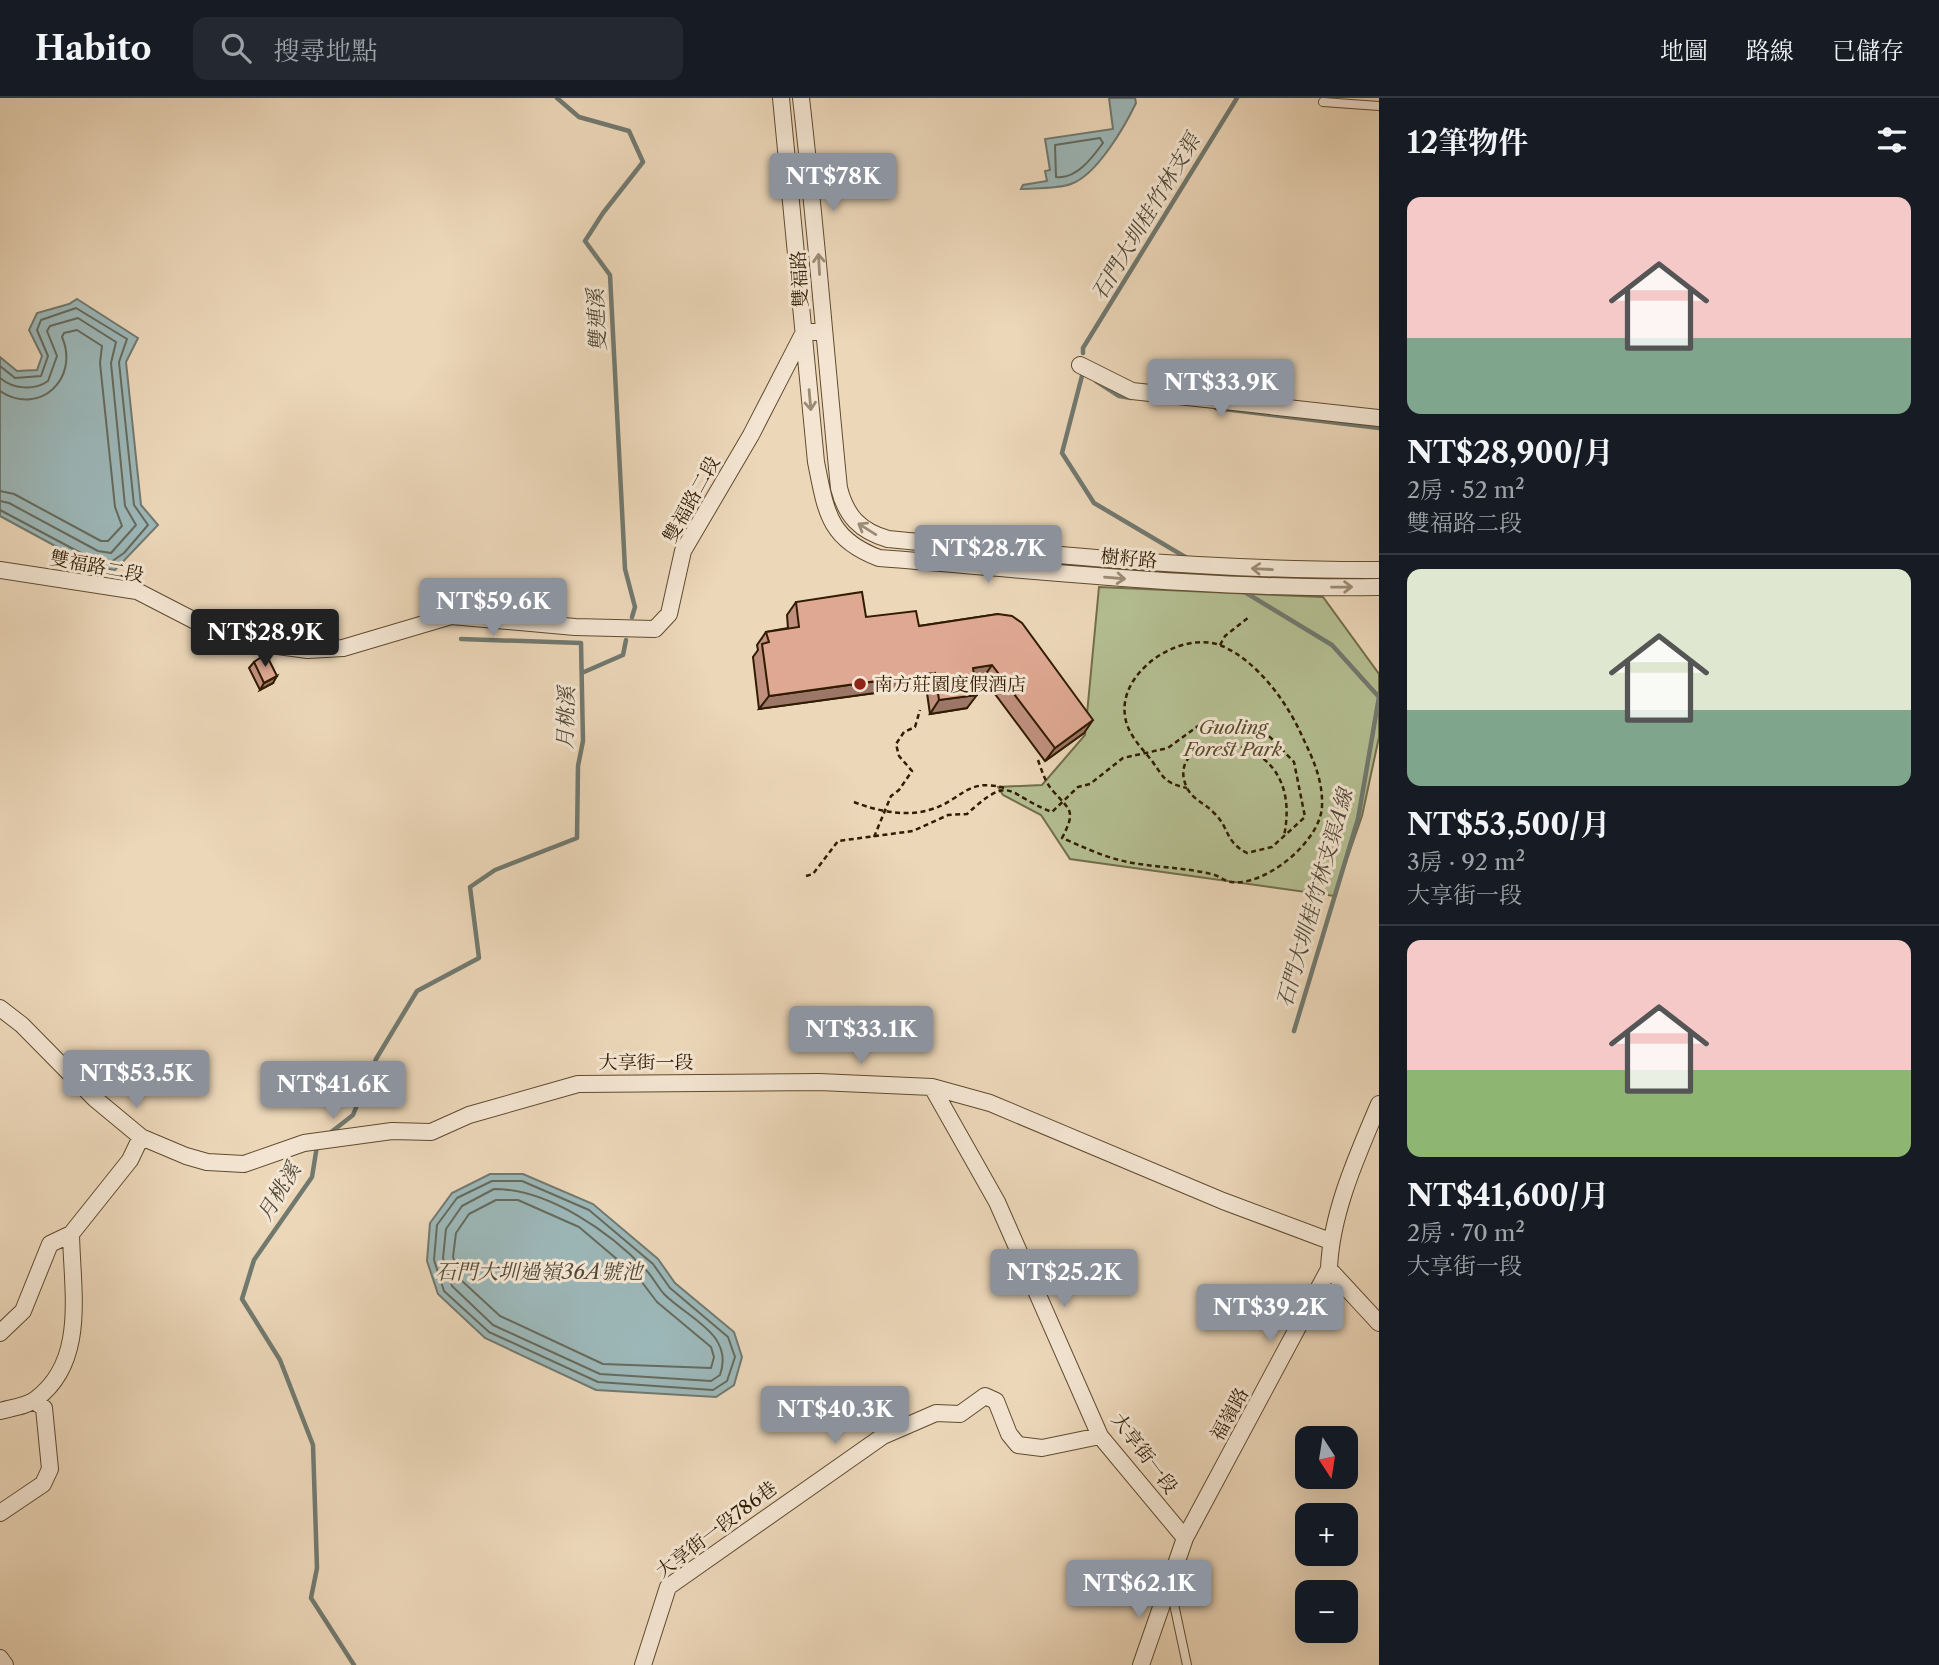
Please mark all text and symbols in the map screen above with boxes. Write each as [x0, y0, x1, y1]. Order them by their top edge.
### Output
search box [193, 17, 683, 80]
text: Habito [35, 28, 151, 69]
icon: search [217, 29, 255, 67]
text: 搜尋地點 [273, 35, 378, 67]
text: 地圖 [1660, 36, 1708, 65]
text: 路線 [1746, 36, 1794, 65]
text: 已儲存 [1832, 36, 1904, 65]
icon: filters [1873, 121, 1911, 159]
text: 12筆物件 [1407, 124, 1528, 161]
water label: 石門大圳桂竹林支渠 [1086, 127, 1207, 304]
pin: NT$78K [776, 153, 890, 213]
text: NT$78K [785, 162, 881, 190]
icon: home [1596, 243, 1722, 369]
street label: 雙福路 [787, 250, 812, 308]
one-way arrow [812, 254, 825, 276]
water label: 雙連溪 [582, 286, 611, 352]
pin: NT$33.9K [1149, 360, 1293, 419]
text: NT$33.9K [1164, 368, 1278, 396]
one-way arrow [804, 388, 817, 410]
text: NT$28,900/月 [1407, 434, 1613, 471]
street label: 雙福路二段 [658, 452, 725, 546]
text: 2房 · 52 m² [1407, 476, 1525, 504]
text: 雙福路二段 [1407, 509, 1522, 537]
one-way arrow [858, 522, 877, 537]
pin: NT$28.7K [916, 526, 1060, 585]
text: NT$28.7K [931, 534, 1045, 562]
street label: 樹籽路 [1100, 545, 1158, 572]
street label: 雙福路二段 [48, 546, 146, 587]
one-way arrow [1251, 563, 1274, 576]
one-way arrow [1103, 572, 1126, 585]
pin: NT$59.6K [421, 578, 565, 638]
one-way arrow [1330, 580, 1353, 594]
text: NT$59.6K [436, 587, 550, 615]
pin: NT$28.9K [193, 610, 337, 669]
icon: home [1596, 615, 1722, 741]
text: NT$28.9K [207, 618, 323, 646]
place label: 南方莊園度假酒店 [874, 673, 1026, 696]
marker: 南方莊園度假酒店 [852, 676, 868, 692]
water label: 月桃溪 [552, 684, 579, 750]
park label: Guoling Forest Park [1182, 716, 1282, 761]
water label: 石門大圳桂竹林支渠A線 [1271, 784, 1358, 1010]
text: NT$53,500/月 [1407, 806, 1610, 843]
text: 3房 · 92 m² [1407, 848, 1525, 876]
text: 大享街一段 [1407, 881, 1522, 909]
icon: home [1596, 986, 1722, 1112]
pin: NT$33.1K [789, 1006, 933, 1066]
text: NT$33.1K [805, 1015, 917, 1043]
pin: NT$53.5K [64, 1051, 208, 1110]
street label: 大享街一段 [598, 1051, 694, 1074]
text: NT$53.5K [79, 1059, 193, 1087]
pin: NT$41.6K [261, 1062, 405, 1121]
text: NT$41.6K [276, 1070, 390, 1098]
water label: 月桃溪 [252, 1157, 307, 1225]
text: NT$41,600/月 [1407, 1177, 1609, 1214]
text: 2房 · 70 m² [1407, 1219, 1525, 1247]
pin: NT$25.2K [992, 1250, 1136, 1309]
text: 大享街一段 [1407, 1252, 1522, 1280]
text: NT$25.2K [1006, 1258, 1122, 1286]
water label: 石門大圳過嶺36A號池 [435, 1259, 645, 1284]
pin: NT$39.2K [1198, 1284, 1342, 1344]
text: NT$39.2K [1213, 1293, 1327, 1321]
street label: 福嶺路 [1206, 1384, 1253, 1445]
pin: NT$40.3K [763, 1386, 907, 1446]
text: NT$40.3K [777, 1395, 893, 1423]
street label: 大享街一段 [1107, 1408, 1182, 1498]
north arrow [1295, 1426, 1358, 1489]
map controls [1295, 1426, 1358, 1643]
street label: 大享街一段786巷 [651, 1476, 781, 1582]
button: + [1295, 1503, 1358, 1566]
pin: NT$62.1K [1067, 1560, 1211, 1620]
text: NT$62.1K [1083, 1569, 1195, 1597]
button: − [1295, 1580, 1358, 1643]

